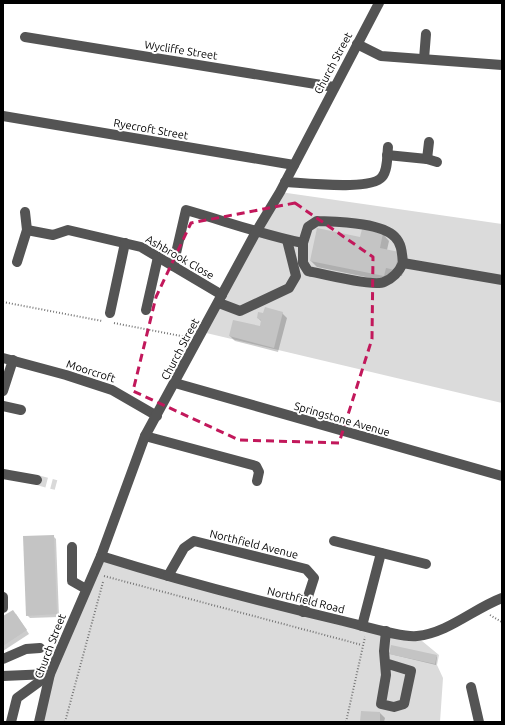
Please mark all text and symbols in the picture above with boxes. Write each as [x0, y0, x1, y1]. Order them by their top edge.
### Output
street label: Church Street [312, 30, 355, 96]
street label: Wycliffe Street [144, 38, 219, 62]
street label: Ryecroft Street [113, 117, 190, 142]
street label: Ashbrook Close [144, 233, 216, 281]
street label: Church Street [159, 316, 202, 382]
street label: Moorcroft [65, 357, 118, 385]
street label: Springstone Avenue [293, 400, 391, 438]
street label: Northfield Avenue [208, 527, 300, 561]
street label: Northfield Road [266, 585, 346, 615]
street label: Church Street [32, 611, 68, 680]

